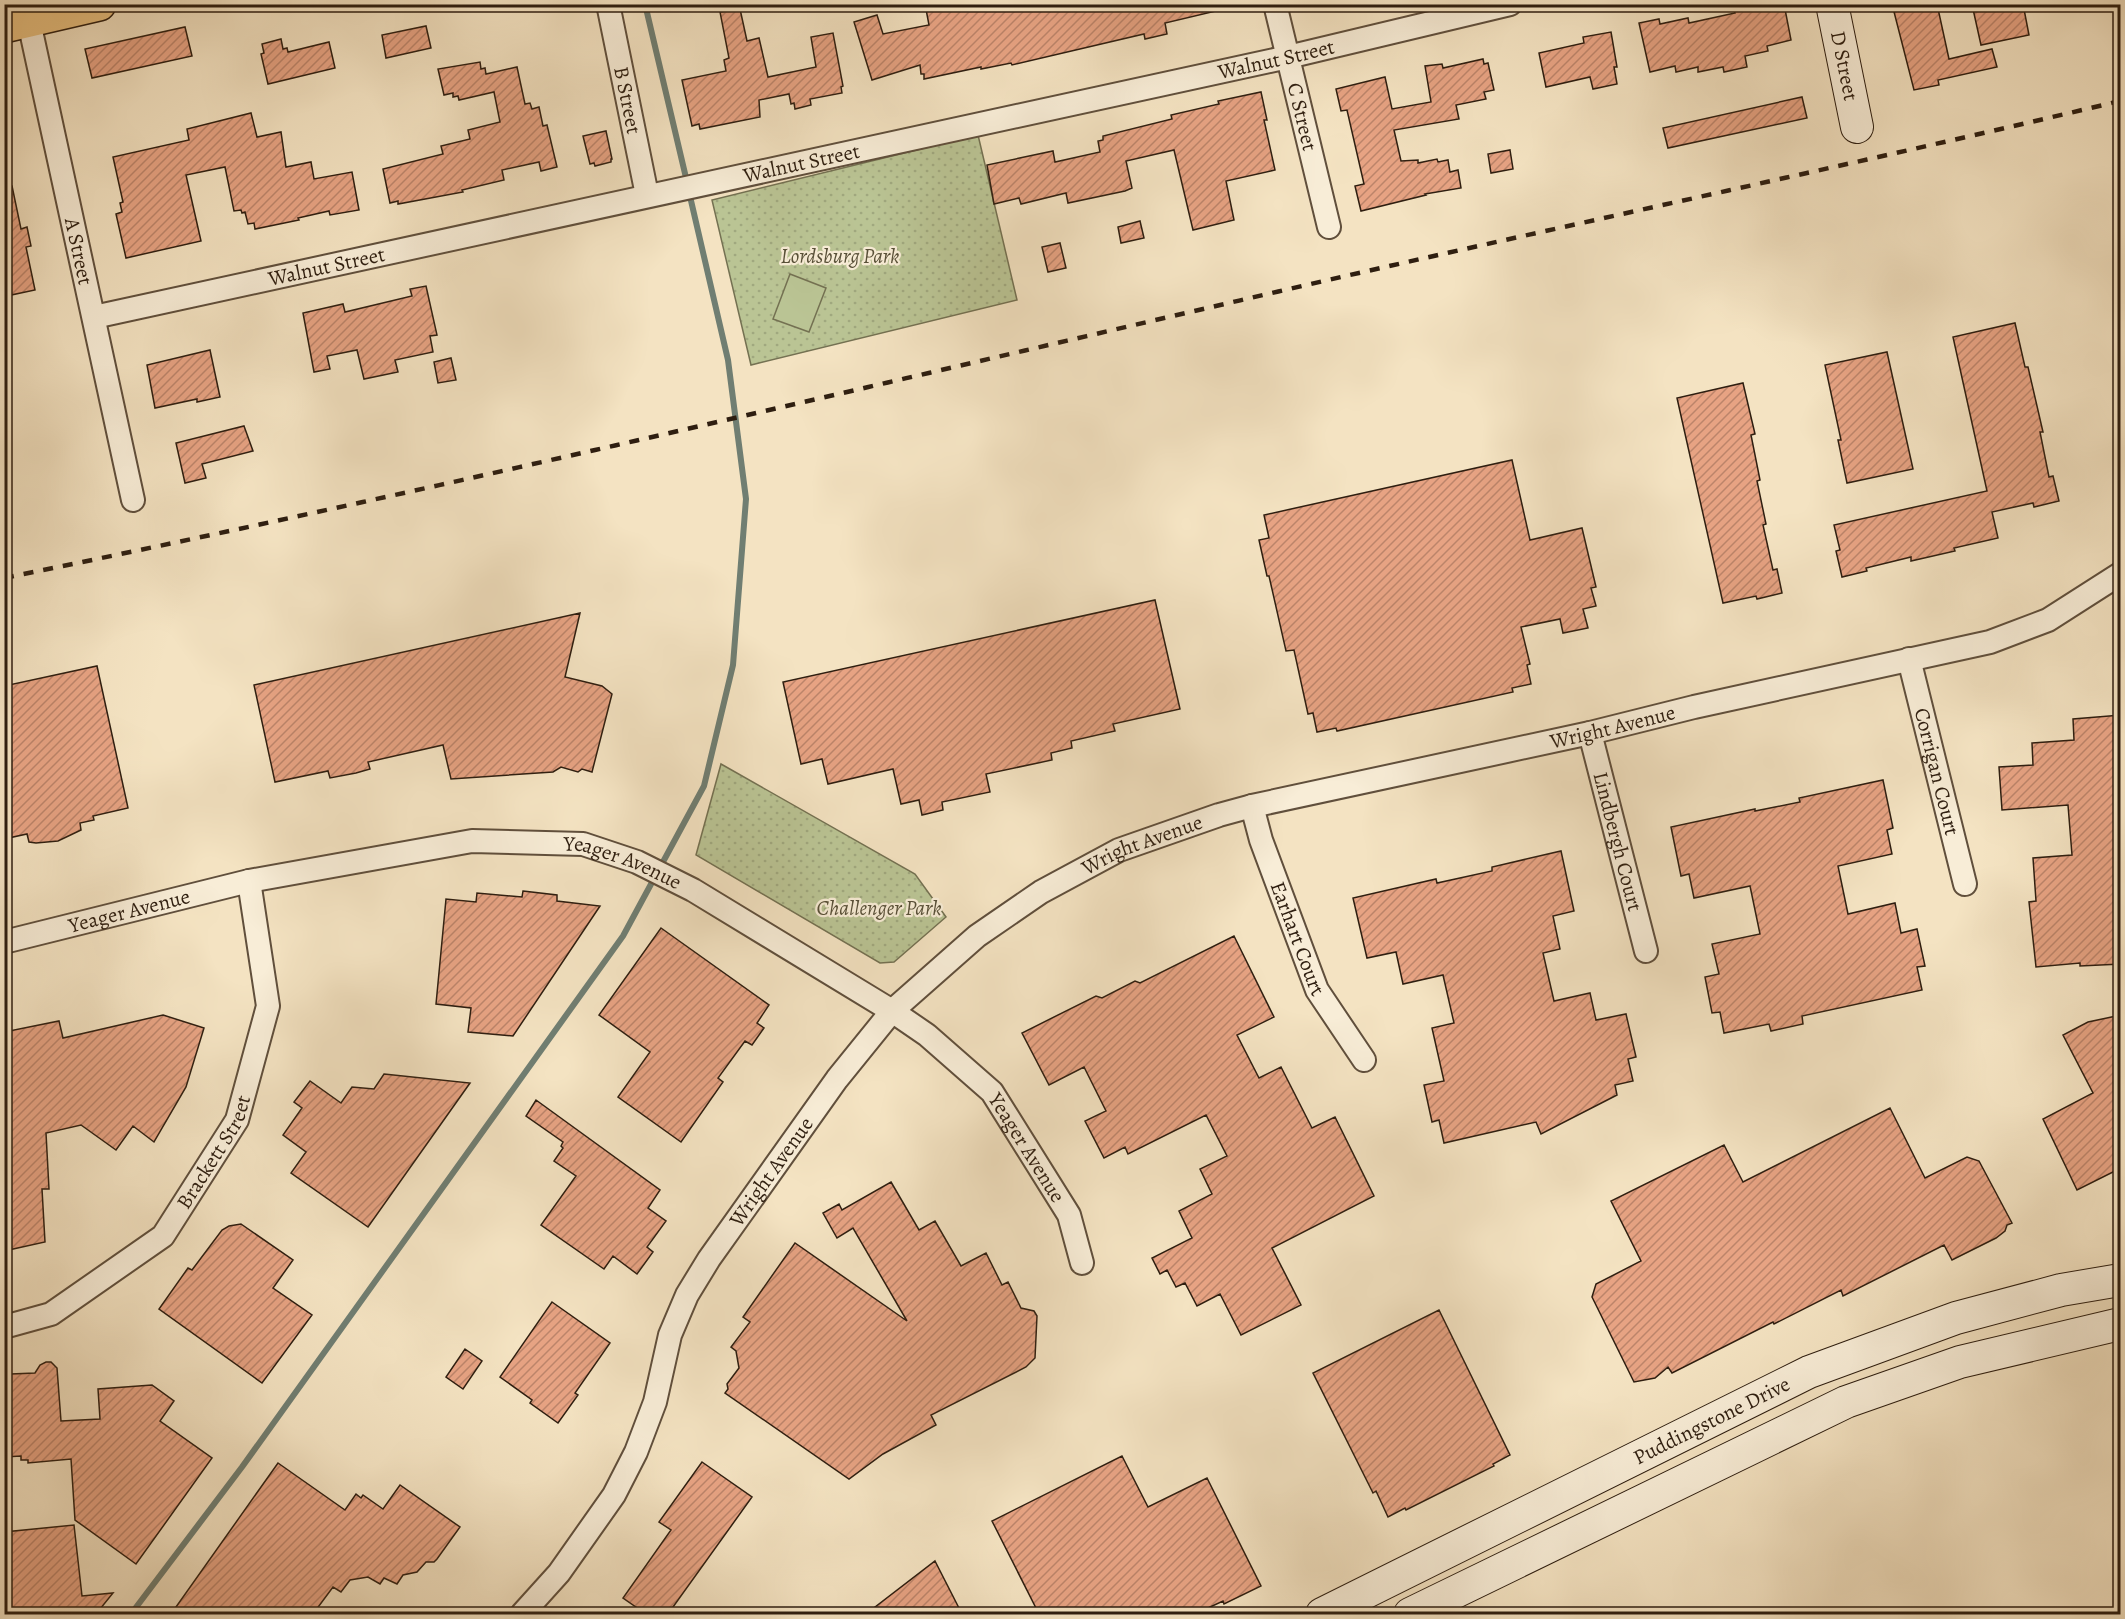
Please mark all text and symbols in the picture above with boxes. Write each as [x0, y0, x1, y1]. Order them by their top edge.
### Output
street label: D Street [1824, 28, 1865, 103]
street label: Walnut Street [1214, 32, 1337, 86]
street label: B Street [607, 64, 648, 136]
street label: C Street [1281, 80, 1324, 154]
street label: Walnut Street [740, 137, 862, 189]
street label: A Street [58, 214, 100, 288]
street label: Walnut Street [265, 240, 387, 293]
park label: Lordsburg Park [781, 242, 899, 270]
street label: Wright Avenue [1546, 698, 1678, 755]
street label: Corrigan Court [1908, 705, 1966, 838]
street label: Lindbergh Court [1587, 769, 1649, 914]
street label: Wright Avenue [1076, 808, 1206, 882]
street label: Yeager Avenue [562, 829, 686, 896]
street label: Earhart Court [1264, 877, 1331, 1002]
street label: Yeager Avenue [64, 882, 193, 940]
park label: Challenger Park [816, 894, 942, 922]
street label: Yeager Avenue [981, 1087, 1072, 1208]
street label: Brackett Street [170, 1092, 257, 1214]
street label: Wright Avenue [722, 1111, 820, 1233]
street label: Puddingstone Drive [1628, 1370, 1795, 1471]

